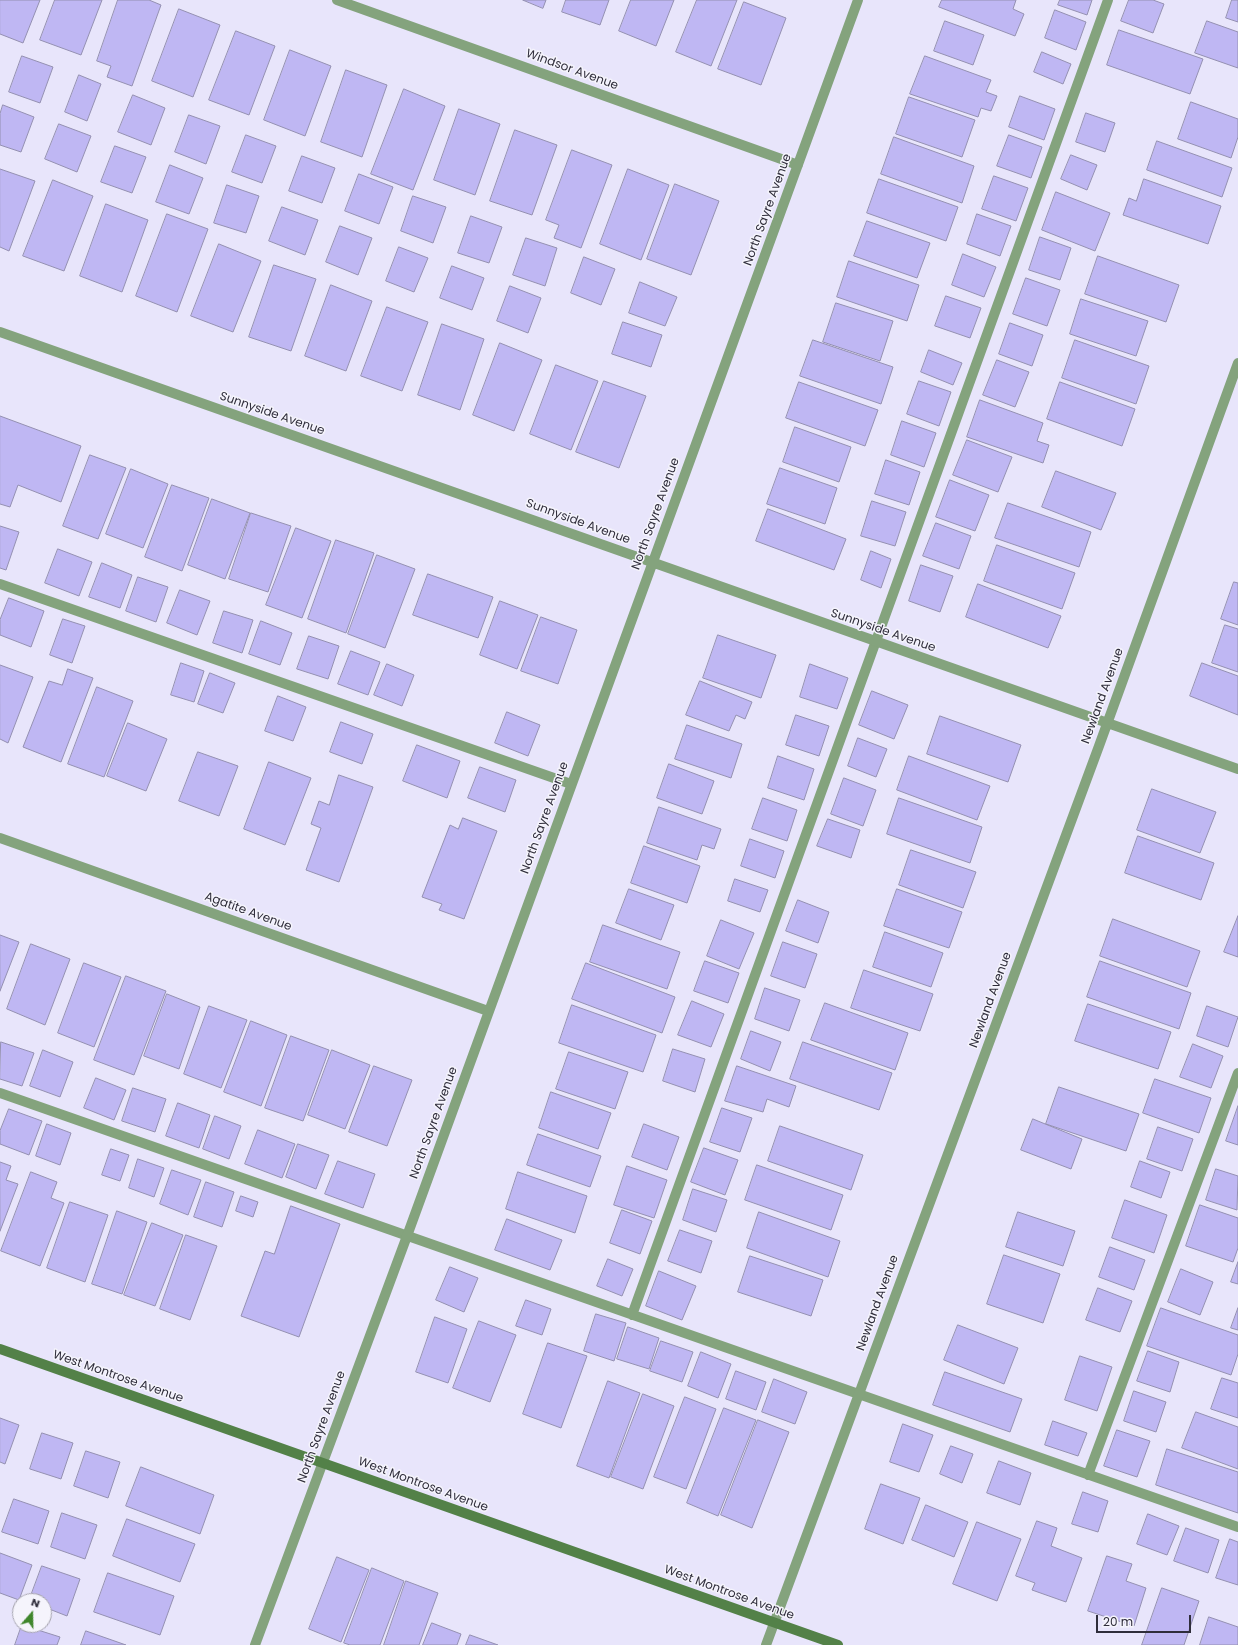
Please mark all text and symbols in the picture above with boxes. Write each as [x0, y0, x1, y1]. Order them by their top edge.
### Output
street label: Windsor Avenue [524, 47, 620, 93]
street label: North Sayre Avenue [741, 152, 795, 268]
street label: Sunnyside Avenue [218, 389, 326, 439]
street label: North Sayre Avenue [629, 456, 683, 572]
street label: Sunnyside Avenue [524, 496, 632, 548]
street label: Sunnyside Avenue [829, 606, 937, 656]
street label: Newland Avenue [1079, 646, 1127, 746]
street label: North Sayre Avenue [518, 760, 572, 876]
street label: Agatite Avenue [202, 890, 294, 934]
street label: Newland Avenue [967, 950, 1015, 1050]
street label: North Sayre Avenue [407, 1065, 461, 1181]
street label: Newland Avenue [854, 1253, 902, 1353]
street label: West Montrose Avenue [51, 1348, 185, 1406]
street label: North Sayre Avenue [295, 1369, 349, 1485]
street label: West Montrose Avenue [356, 1455, 490, 1515]
street label: West Montrose Avenue [662, 1563, 796, 1623]
north arrow [12, 1593, 52, 1633]
text: N [29, 1594, 42, 1612]
scale bar [1098, 1607, 1193, 1633]
text: 20 m [1103, 1613, 1133, 1630]

